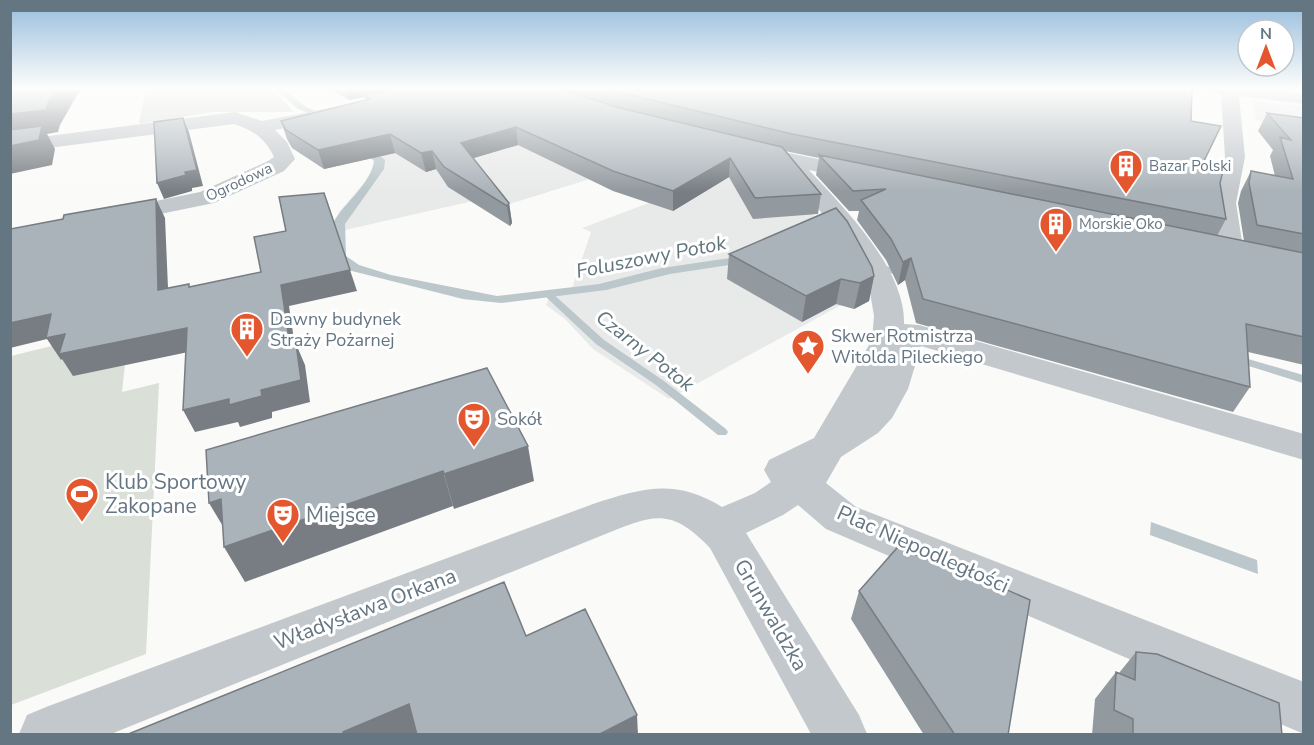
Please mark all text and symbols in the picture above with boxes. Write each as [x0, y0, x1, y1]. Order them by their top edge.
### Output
north arrow [1236, 18, 1296, 78]
text: N [1260, 23, 1272, 45]
building icon: Bazar Polski [1108, 148, 1144, 195]
place label: Bazar Polski [1149, 156, 1231, 176]
street label: Ogrodowa [202, 158, 276, 206]
building icon: Morskie Oko [1038, 206, 1074, 253]
place label: Morskie Oko [1079, 214, 1163, 234]
water label: Foluszowy Potok [574, 229, 729, 285]
water label: Czarny Potok [590, 304, 701, 399]
place label: Dawny budynek Straży Pożarnej [270, 307, 402, 352]
building icon: Dawny budynek Straży Pożarnej [229, 311, 265, 358]
place label: Skwer Rotmistrza Witolda Pileckiego [831, 324, 983, 369]
place icon: Skwer Rotmistrza Witolda Pileckiego [790, 328, 826, 375]
theatre icon: Sokół [456, 401, 492, 448]
place label: Sokół [497, 407, 543, 431]
place label: Klub Sportowy Zakopane [105, 468, 246, 520]
sports icon: Klub Sportowy Zakopane [64, 476, 100, 523]
theatre icon: Miejsce [265, 497, 301, 544]
street label: Plac Niepodległości [833, 498, 1013, 600]
place label: Miejsce [306, 501, 376, 529]
street label: Grunwaldzka [728, 554, 814, 676]
street label: Władysława Orkana [270, 561, 460, 657]

